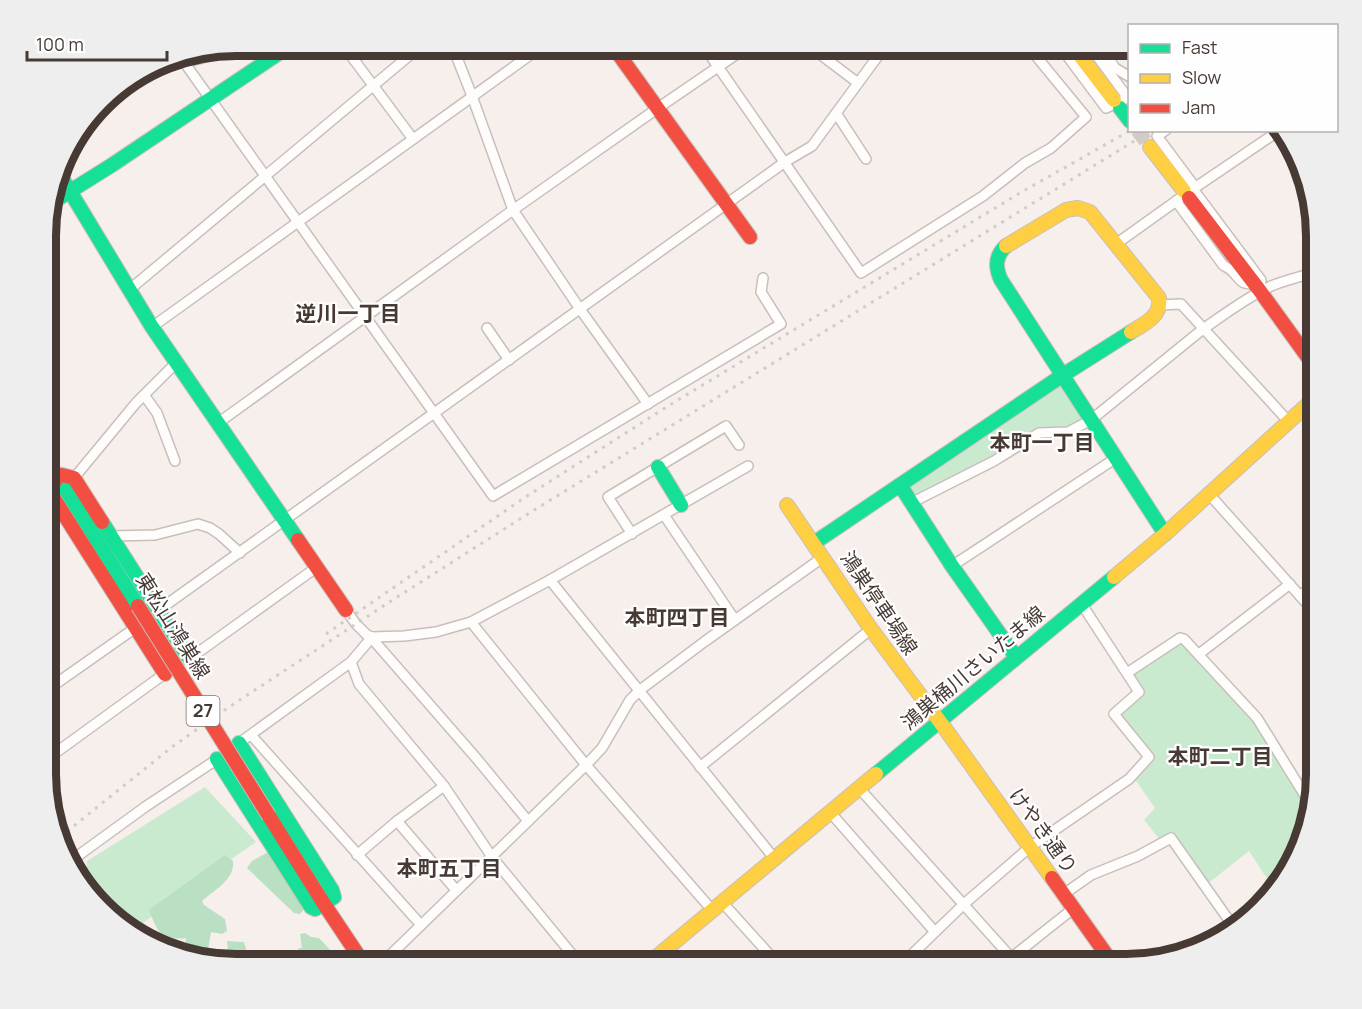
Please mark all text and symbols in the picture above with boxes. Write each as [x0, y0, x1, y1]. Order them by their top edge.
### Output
scale bar [27, 24, 166, 62]
legend [1128, 24, 1338, 132]
text: 100 m [36, 32, 84, 56]
text: Fast [1182, 35, 1217, 59]
text: Slow [1182, 65, 1222, 89]
text: Jam [1182, 95, 1216, 119]
district label: 逆川一丁目 [296, 299, 401, 327]
district label: 本町一丁目 [990, 428, 1095, 456]
street label: 鴻巣停車場線 [835, 545, 924, 660]
street label: 東松山鴻巣線 [130, 568, 217, 684]
street label: 鴻巣桶川さいたま線 [895, 600, 1050, 736]
district label: 本町四丁目 [625, 603, 730, 631]
road number: 27 [186, 696, 220, 726]
district label: 本町二丁目 [1168, 742, 1273, 770]
street label: けやき通り [1003, 782, 1084, 879]
district label: 本町五丁目 [397, 854, 502, 882]

